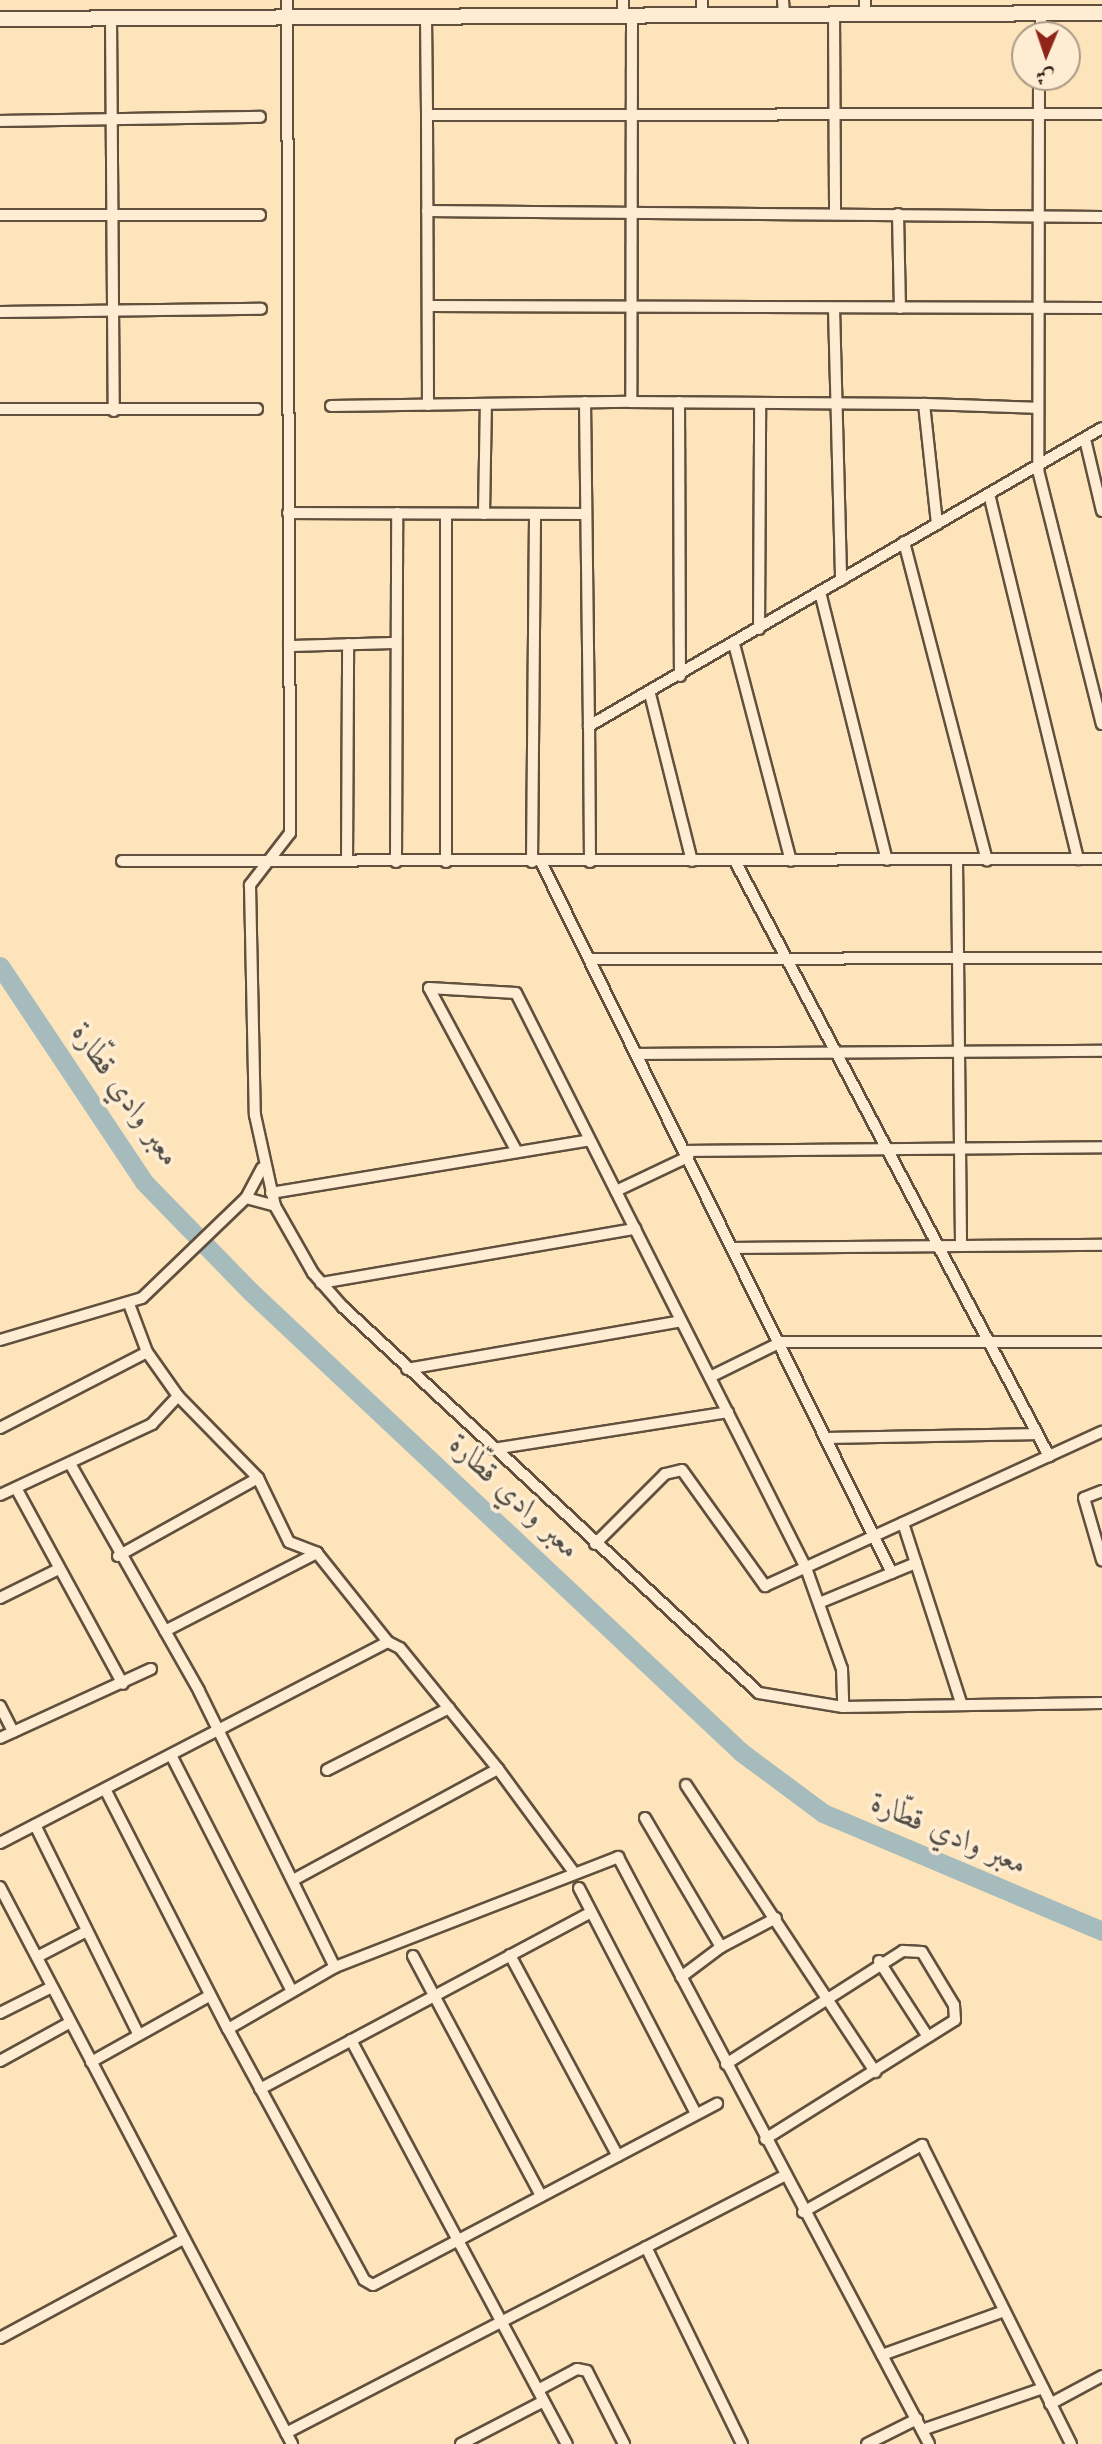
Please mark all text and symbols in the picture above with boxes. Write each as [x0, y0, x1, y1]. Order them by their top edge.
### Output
north arrow [1011, 21, 1081, 91]
text: ش [1036, 66, 1055, 85]
water label: معبر وادي قطّارة [63, 1018, 187, 1174]
water label: معبر وادي قطّارة [441, 1428, 587, 1568]
water label: معبر وادي قطّارة [866, 1786, 1032, 1884]

